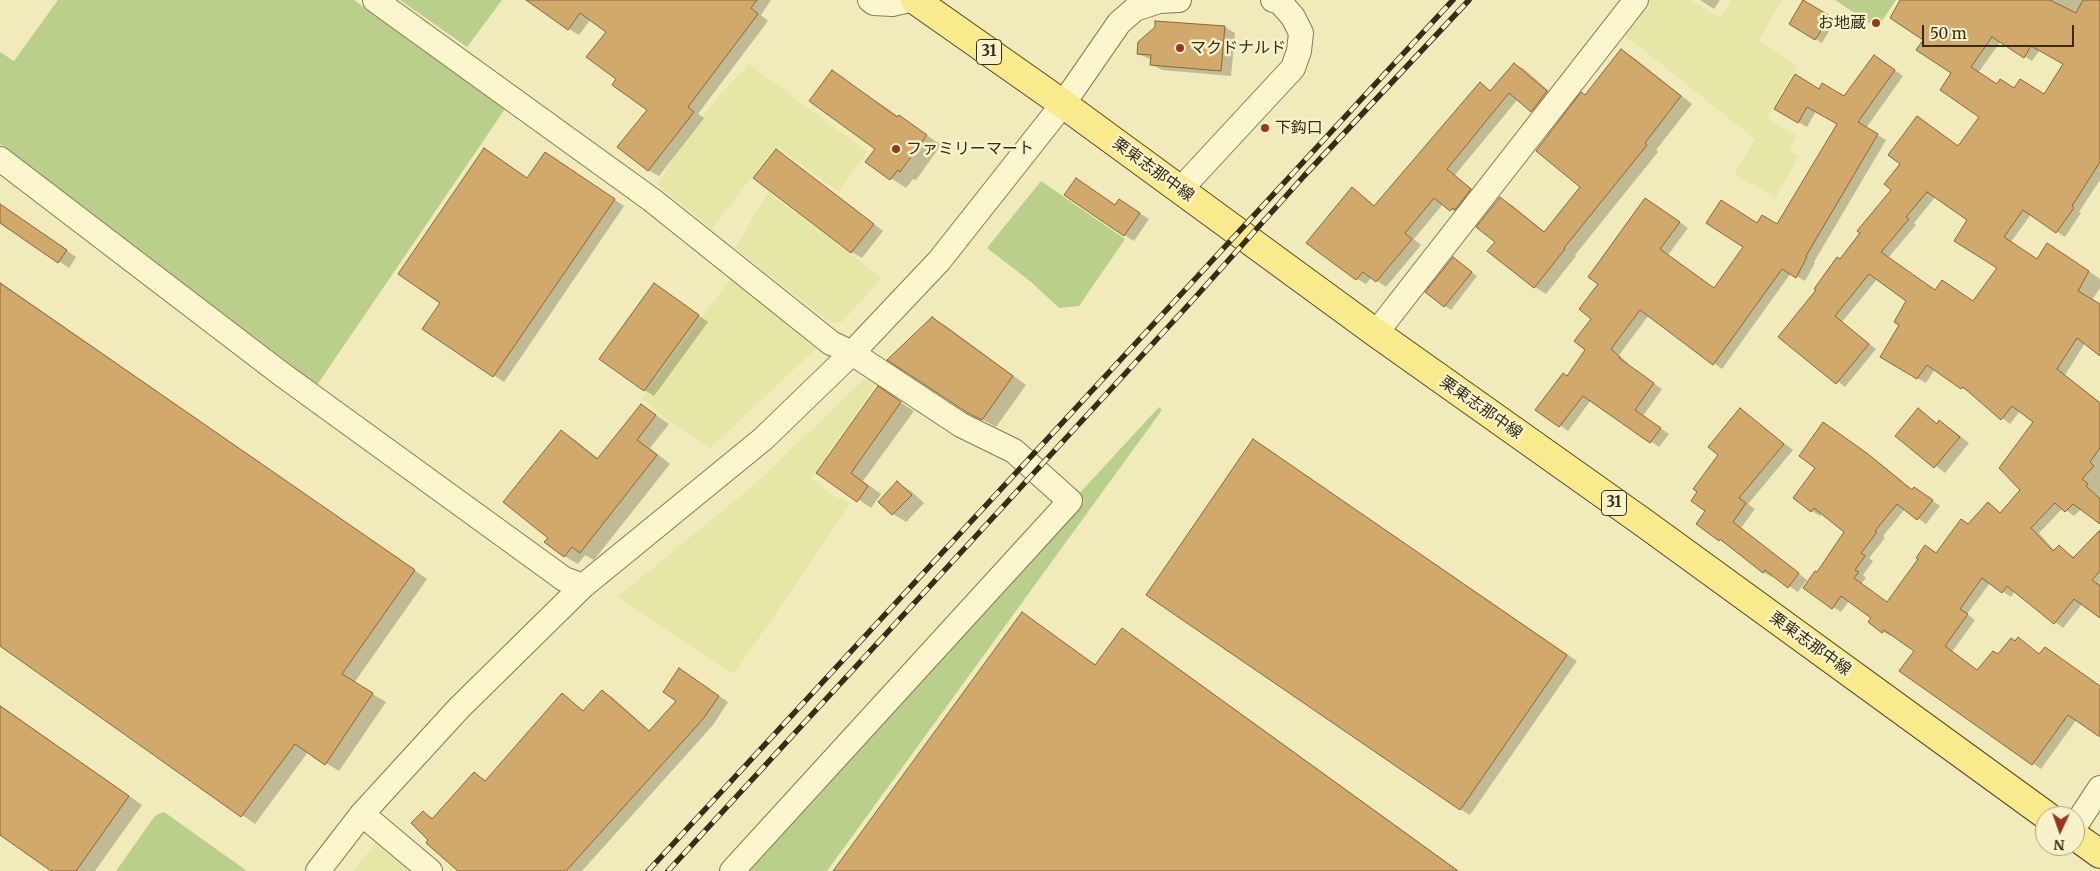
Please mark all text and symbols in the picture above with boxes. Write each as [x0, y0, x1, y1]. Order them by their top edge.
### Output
place label: お地蔵 [1818, 13, 1866, 33]
scale bar [1925, 15, 2078, 47]
marker: お地蔵 [1870, 17, 1882, 29]
text: 50 m [1930, 24, 1967, 43]
place label: マクドナルド [1190, 38, 1286, 58]
road number: 31 [976, 40, 1002, 64]
marker: マクドナルド [1174, 42, 1186, 54]
place label: 下鈎口 [1275, 118, 1323, 138]
marker: 下鈎口 [1259, 122, 1271, 134]
street label: 栗東志那中線 [1109, 134, 1197, 206]
place label: ファミリーマート [906, 139, 1034, 159]
marker: ファミリーマート [890, 143, 902, 155]
street label: 栗東志那中線 [1436, 373, 1526, 443]
road number: 31 [1602, 490, 1626, 516]
street label: 栗東志那中線 [1766, 608, 1854, 680]
north arrow [2035, 806, 2085, 856]
text: N [2053, 836, 2065, 854]

